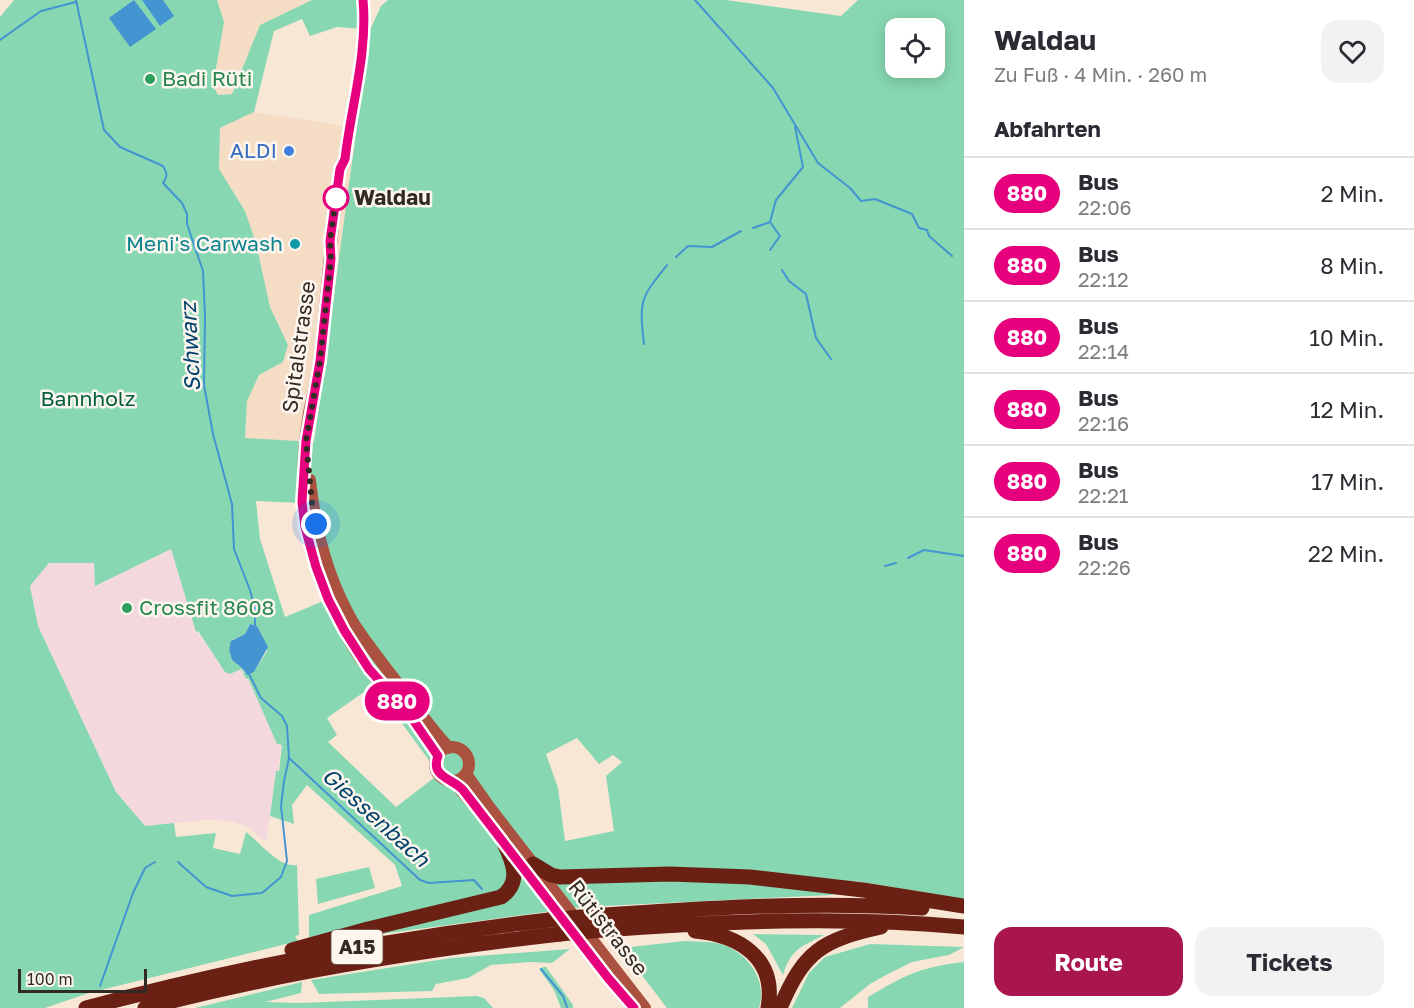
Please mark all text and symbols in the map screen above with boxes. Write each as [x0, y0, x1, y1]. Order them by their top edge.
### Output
map controls [885, 18, 945, 78]
button: locate [885, 18, 945, 78]
button: heart [1321, 20, 1384, 83]
text: Waldau [994, 23, 1096, 56]
text: Zu Fuß · 4 Min. · 260 m [994, 62, 1207, 86]
place label: Badi Rüti [162, 65, 252, 91]
marker: Badi Rüti [143, 72, 157, 86]
text: Abfahrten [994, 115, 1101, 142]
place label: ALDI [230, 137, 277, 163]
marker: ALDI [282, 144, 296, 158]
text: Bus [1078, 168, 1119, 195]
text: 880 [1007, 180, 1047, 206]
text: 2 Min. [1321, 180, 1384, 207]
place label: Waldau [354, 184, 431, 210]
marker: Waldau [323, 185, 349, 211]
text: 22:06 [1078, 195, 1132, 219]
place label: Meni's Carwash [126, 230, 283, 256]
marker: Meni's Carwash [288, 237, 302, 251]
text: Bus [1078, 240, 1119, 267]
text: 880 [1007, 252, 1047, 278]
text: 8 Min. [1320, 252, 1384, 279]
text: 22:12 [1078, 267, 1129, 291]
street label: Spitalstrasse [276, 279, 320, 414]
water label: Schwarz [174, 299, 205, 392]
text: Bus [1078, 312, 1119, 339]
text: 880 [1007, 324, 1047, 350]
text: 10 Min. [1309, 324, 1384, 351]
text: 22:14 [1078, 339, 1129, 363]
text: Bus [1078, 384, 1119, 411]
park label: Bannholz [41, 385, 135, 411]
text: 880 [1007, 396, 1047, 422]
text: 12 Min. [1310, 396, 1384, 423]
text: 22:16 [1078, 411, 1129, 435]
text: Bus [1078, 456, 1119, 483]
text: 880 [1007, 468, 1047, 494]
text: 17 Min. [1311, 468, 1384, 495]
text: 22:21 [1078, 483, 1129, 507]
your location [301, 509, 331, 539]
text: Bus [1078, 528, 1119, 555]
text: 880 [1007, 540, 1047, 566]
text: 22 Min. [1308, 540, 1384, 567]
text: 22:26 [1078, 555, 1131, 579]
place label: Crossfit 8608 [139, 594, 274, 620]
marker: Crossfit 8608 [120, 601, 134, 615]
line badge: 880 [362, 682, 432, 720]
text: 880 [377, 688, 417, 714]
water label: Giessenbach [317, 761, 437, 873]
street label: Rütistrasse [563, 874, 654, 980]
button: Route [994, 927, 1183, 996]
button: Tickets [1195, 927, 1384, 996]
road number: A15 [332, 930, 382, 964]
scale bar [18, 966, 147, 994]
text: 100 m [27, 969, 73, 989]

